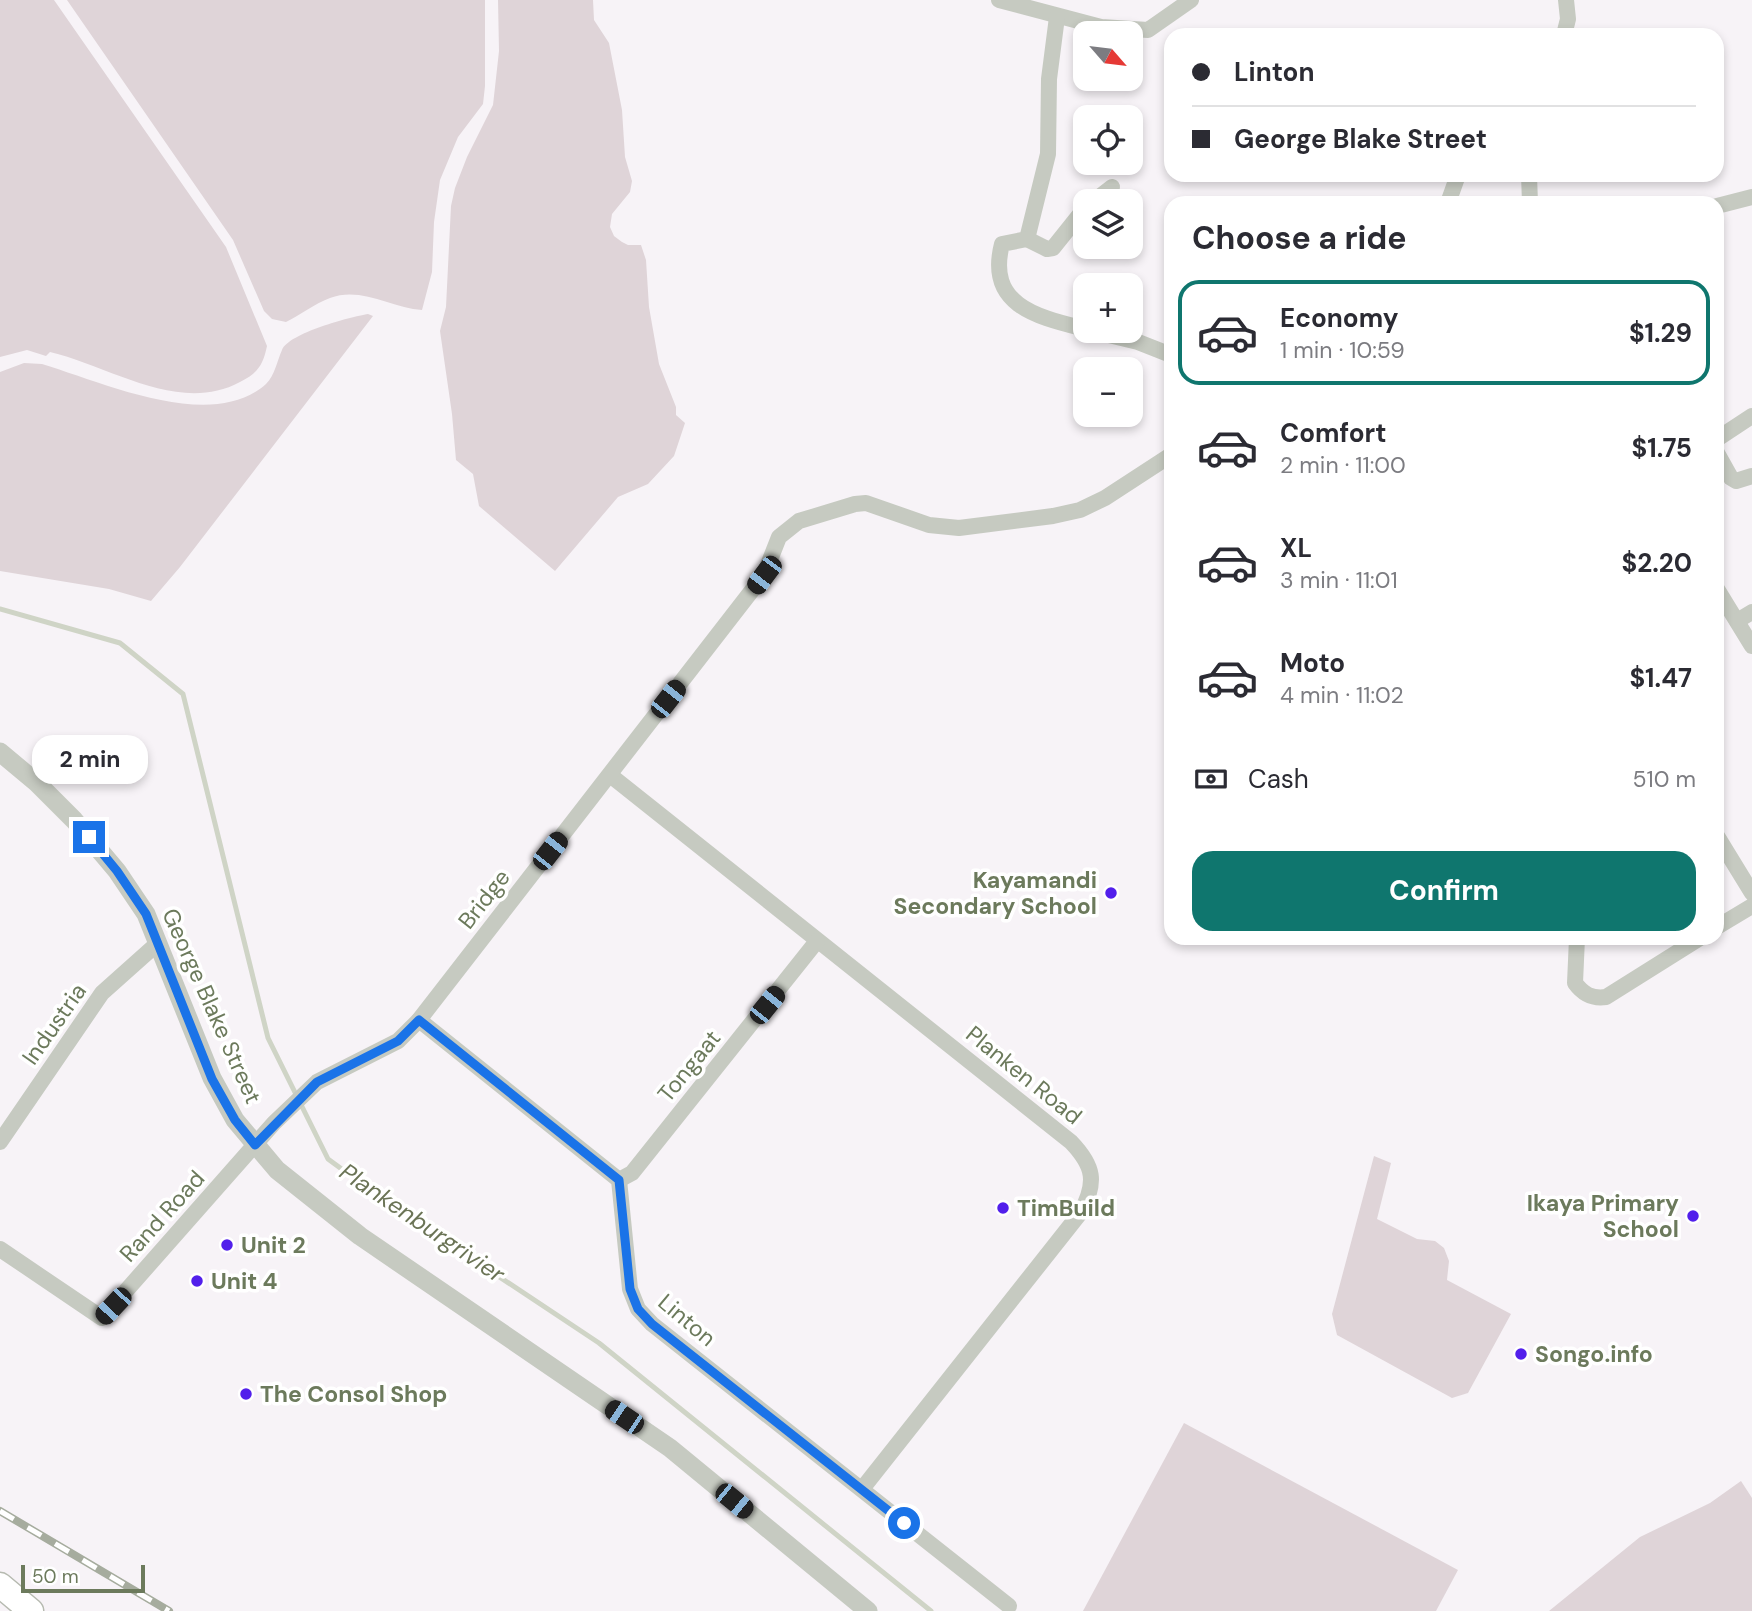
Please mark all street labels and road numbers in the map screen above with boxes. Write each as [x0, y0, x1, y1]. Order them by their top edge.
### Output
street label: Bridge [451, 863, 517, 935]
street label: George Blake Street [155, 904, 269, 1108]
street label: Industria [15, 977, 93, 1071]
street label: Planken Road [960, 1019, 1088, 1131]
street label: Tongaat [651, 1024, 727, 1108]
street label: Rand Road [113, 1164, 211, 1268]
street label: Linton [652, 1287, 722, 1353]

